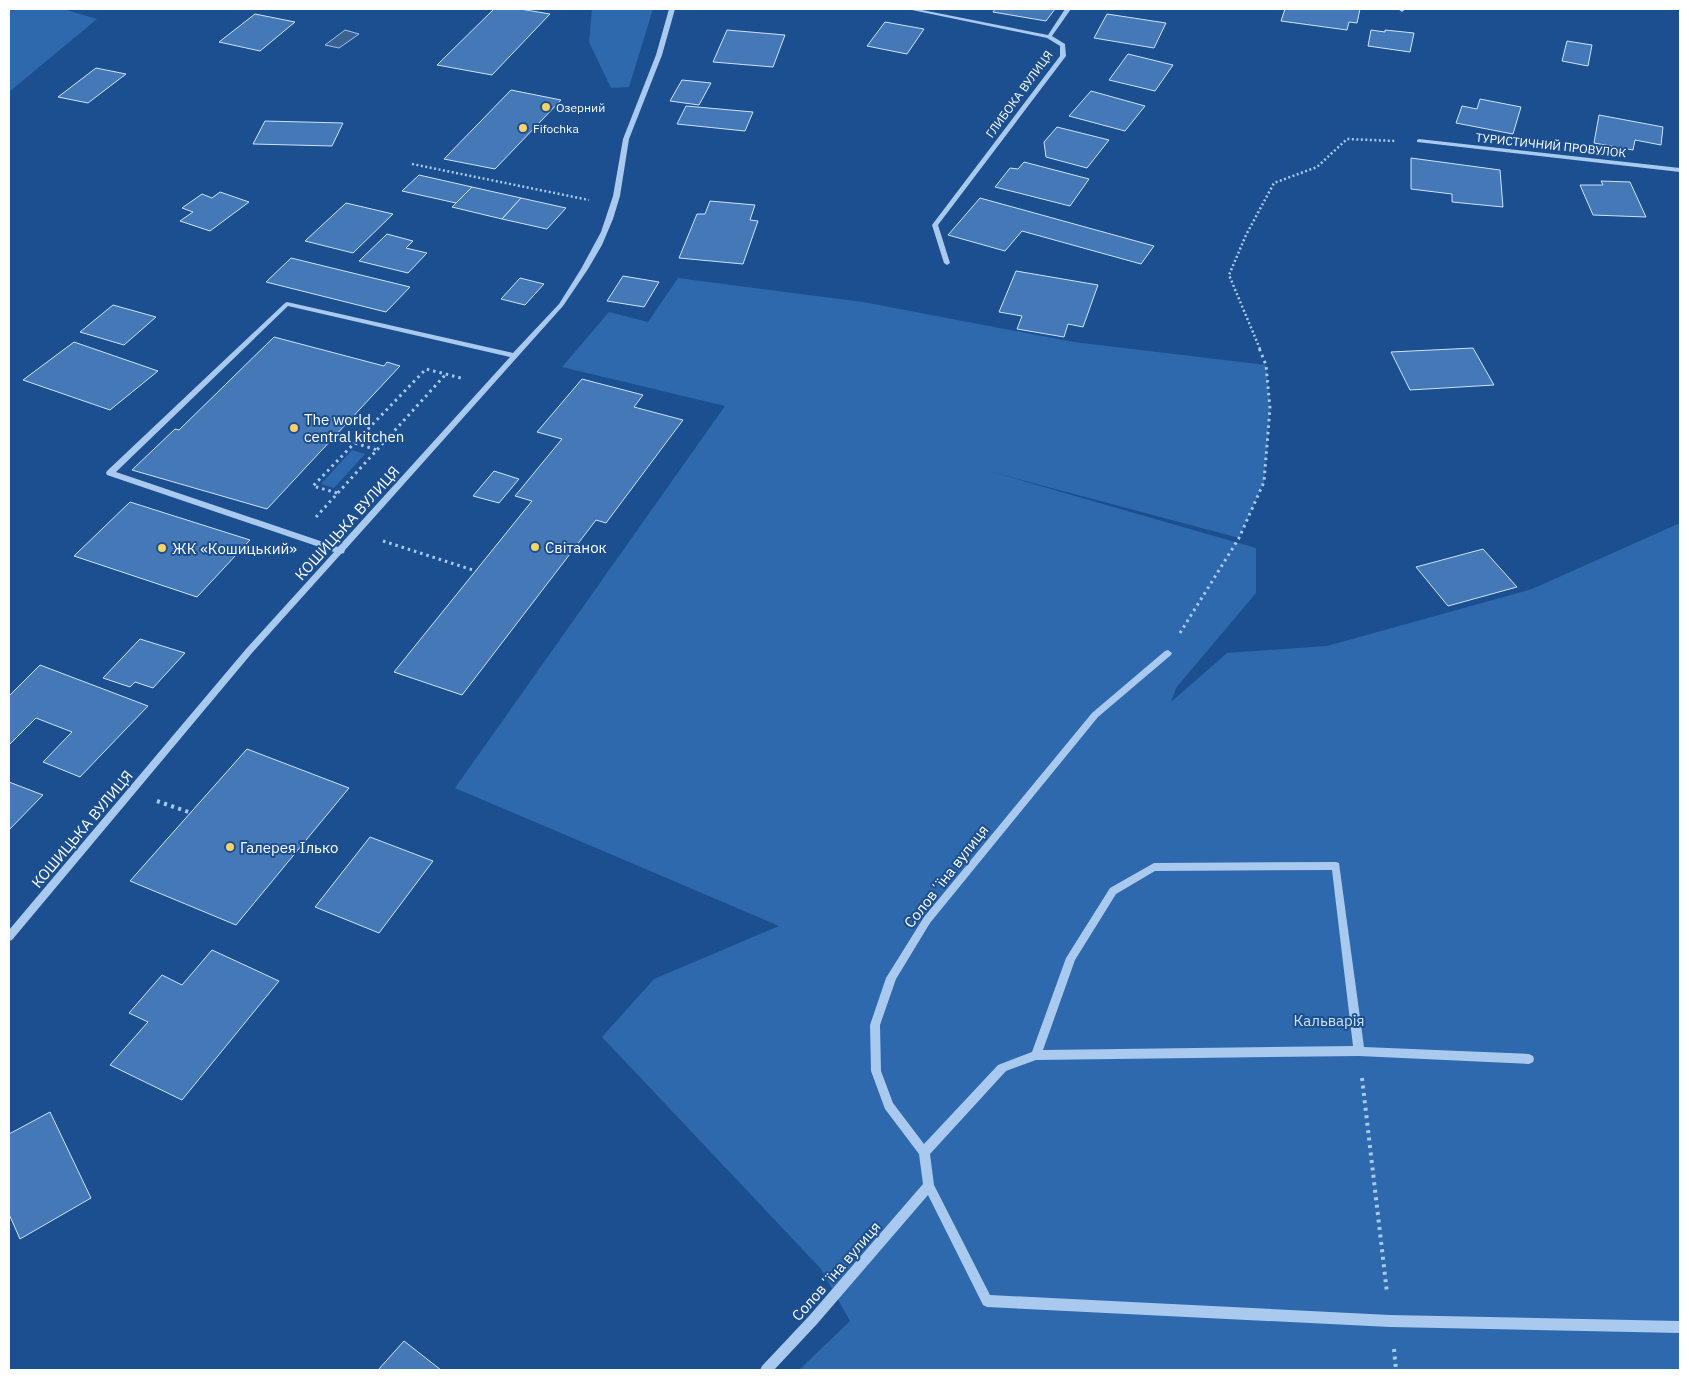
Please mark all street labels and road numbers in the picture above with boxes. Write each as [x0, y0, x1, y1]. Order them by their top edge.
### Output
street label: ГЛИБОКА ВУЛИЦЯ [982, 48, 1056, 140]
street label: ТУРИСТИЧНИЙ ПРОВУЛОК [1475, 130, 1627, 160]
street label: КОШИЦЬКА ВУЛИЦЯ [291, 462, 403, 584]
street label: КОШИЦЬКА ВУЛИЦЯ [27, 766, 137, 892]
street label: Соловʼїна вулиця [900, 821, 992, 931]
street label: Соловʼїна вулиця [788, 1217, 884, 1325]

